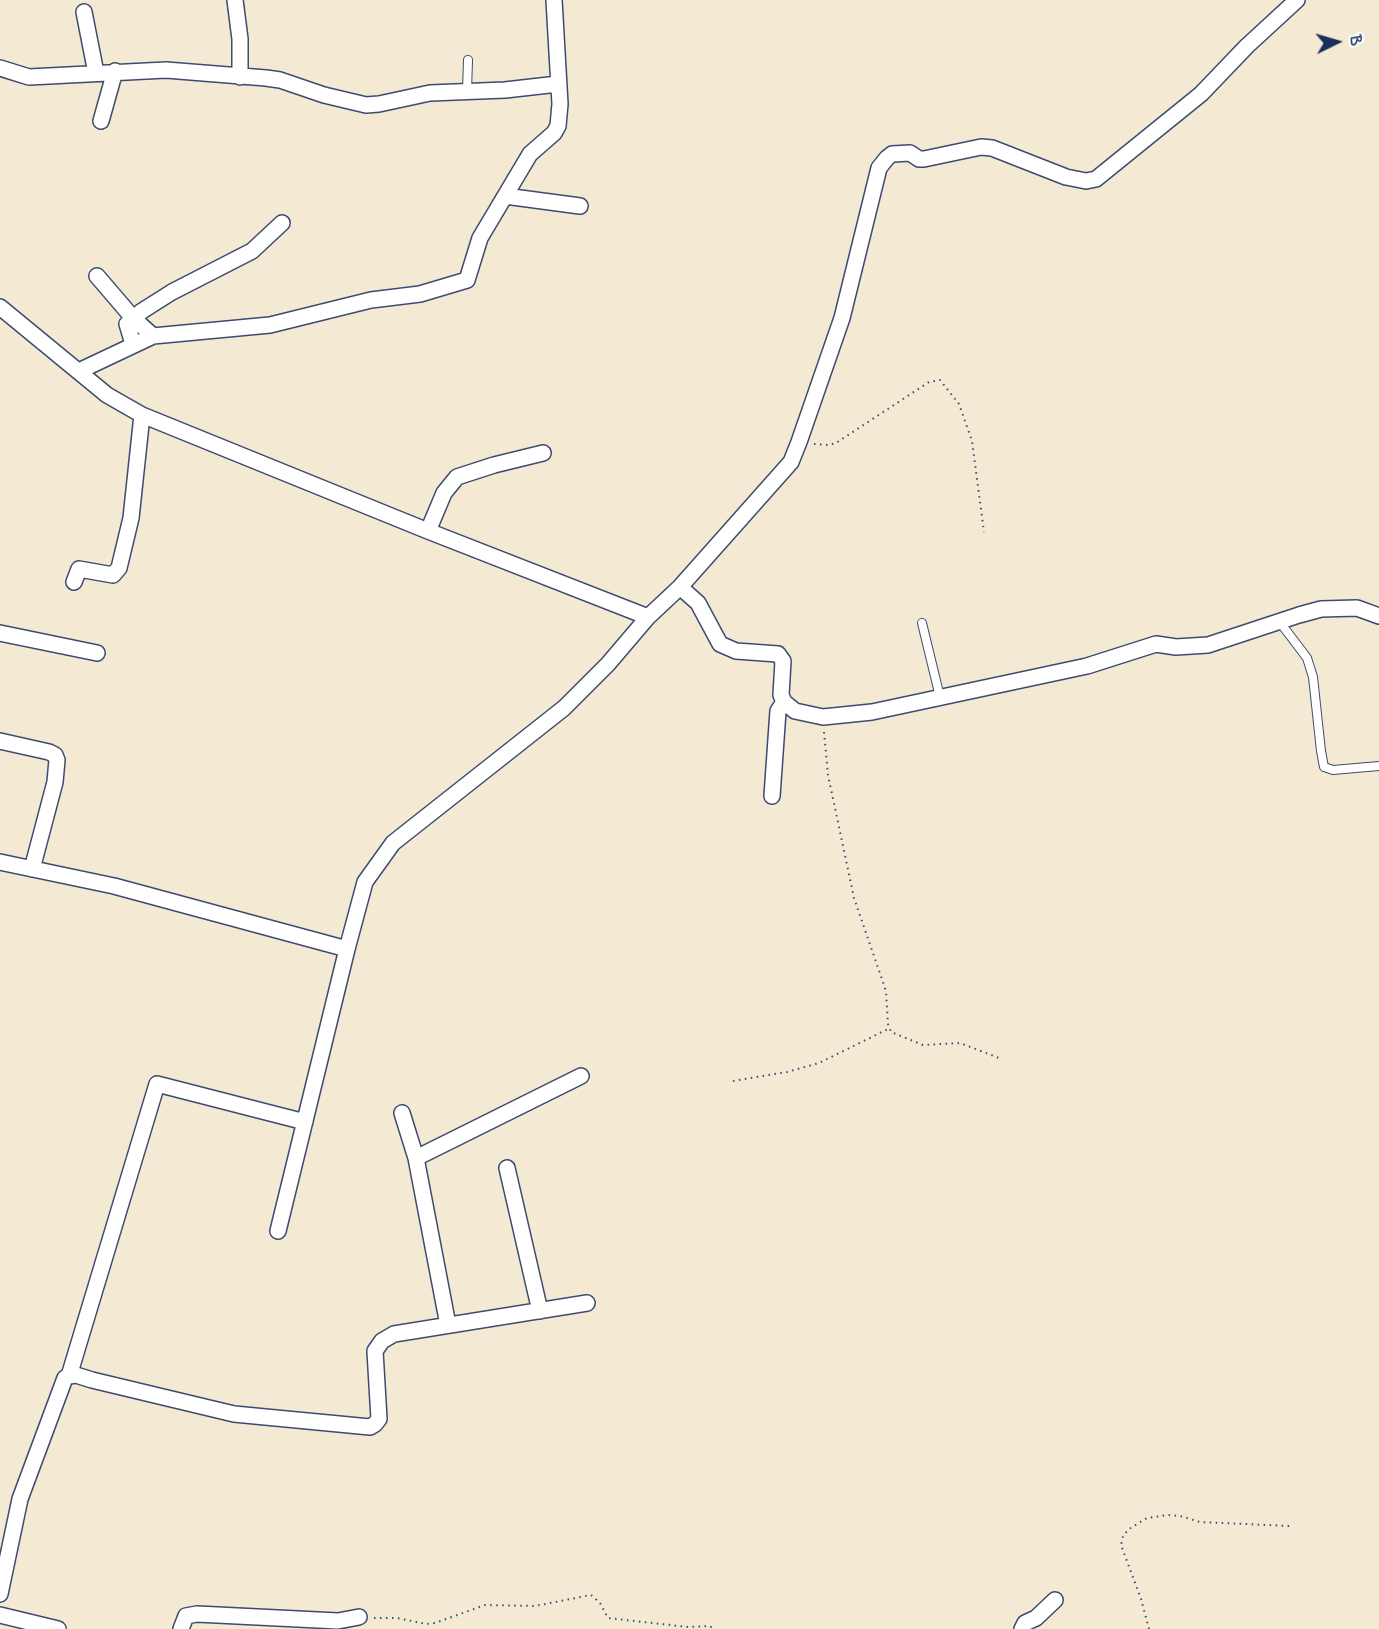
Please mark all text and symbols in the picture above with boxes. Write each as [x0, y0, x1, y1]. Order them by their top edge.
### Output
north arrow [1307, 12, 1367, 72]
text: B [1343, 34, 1367, 47]

